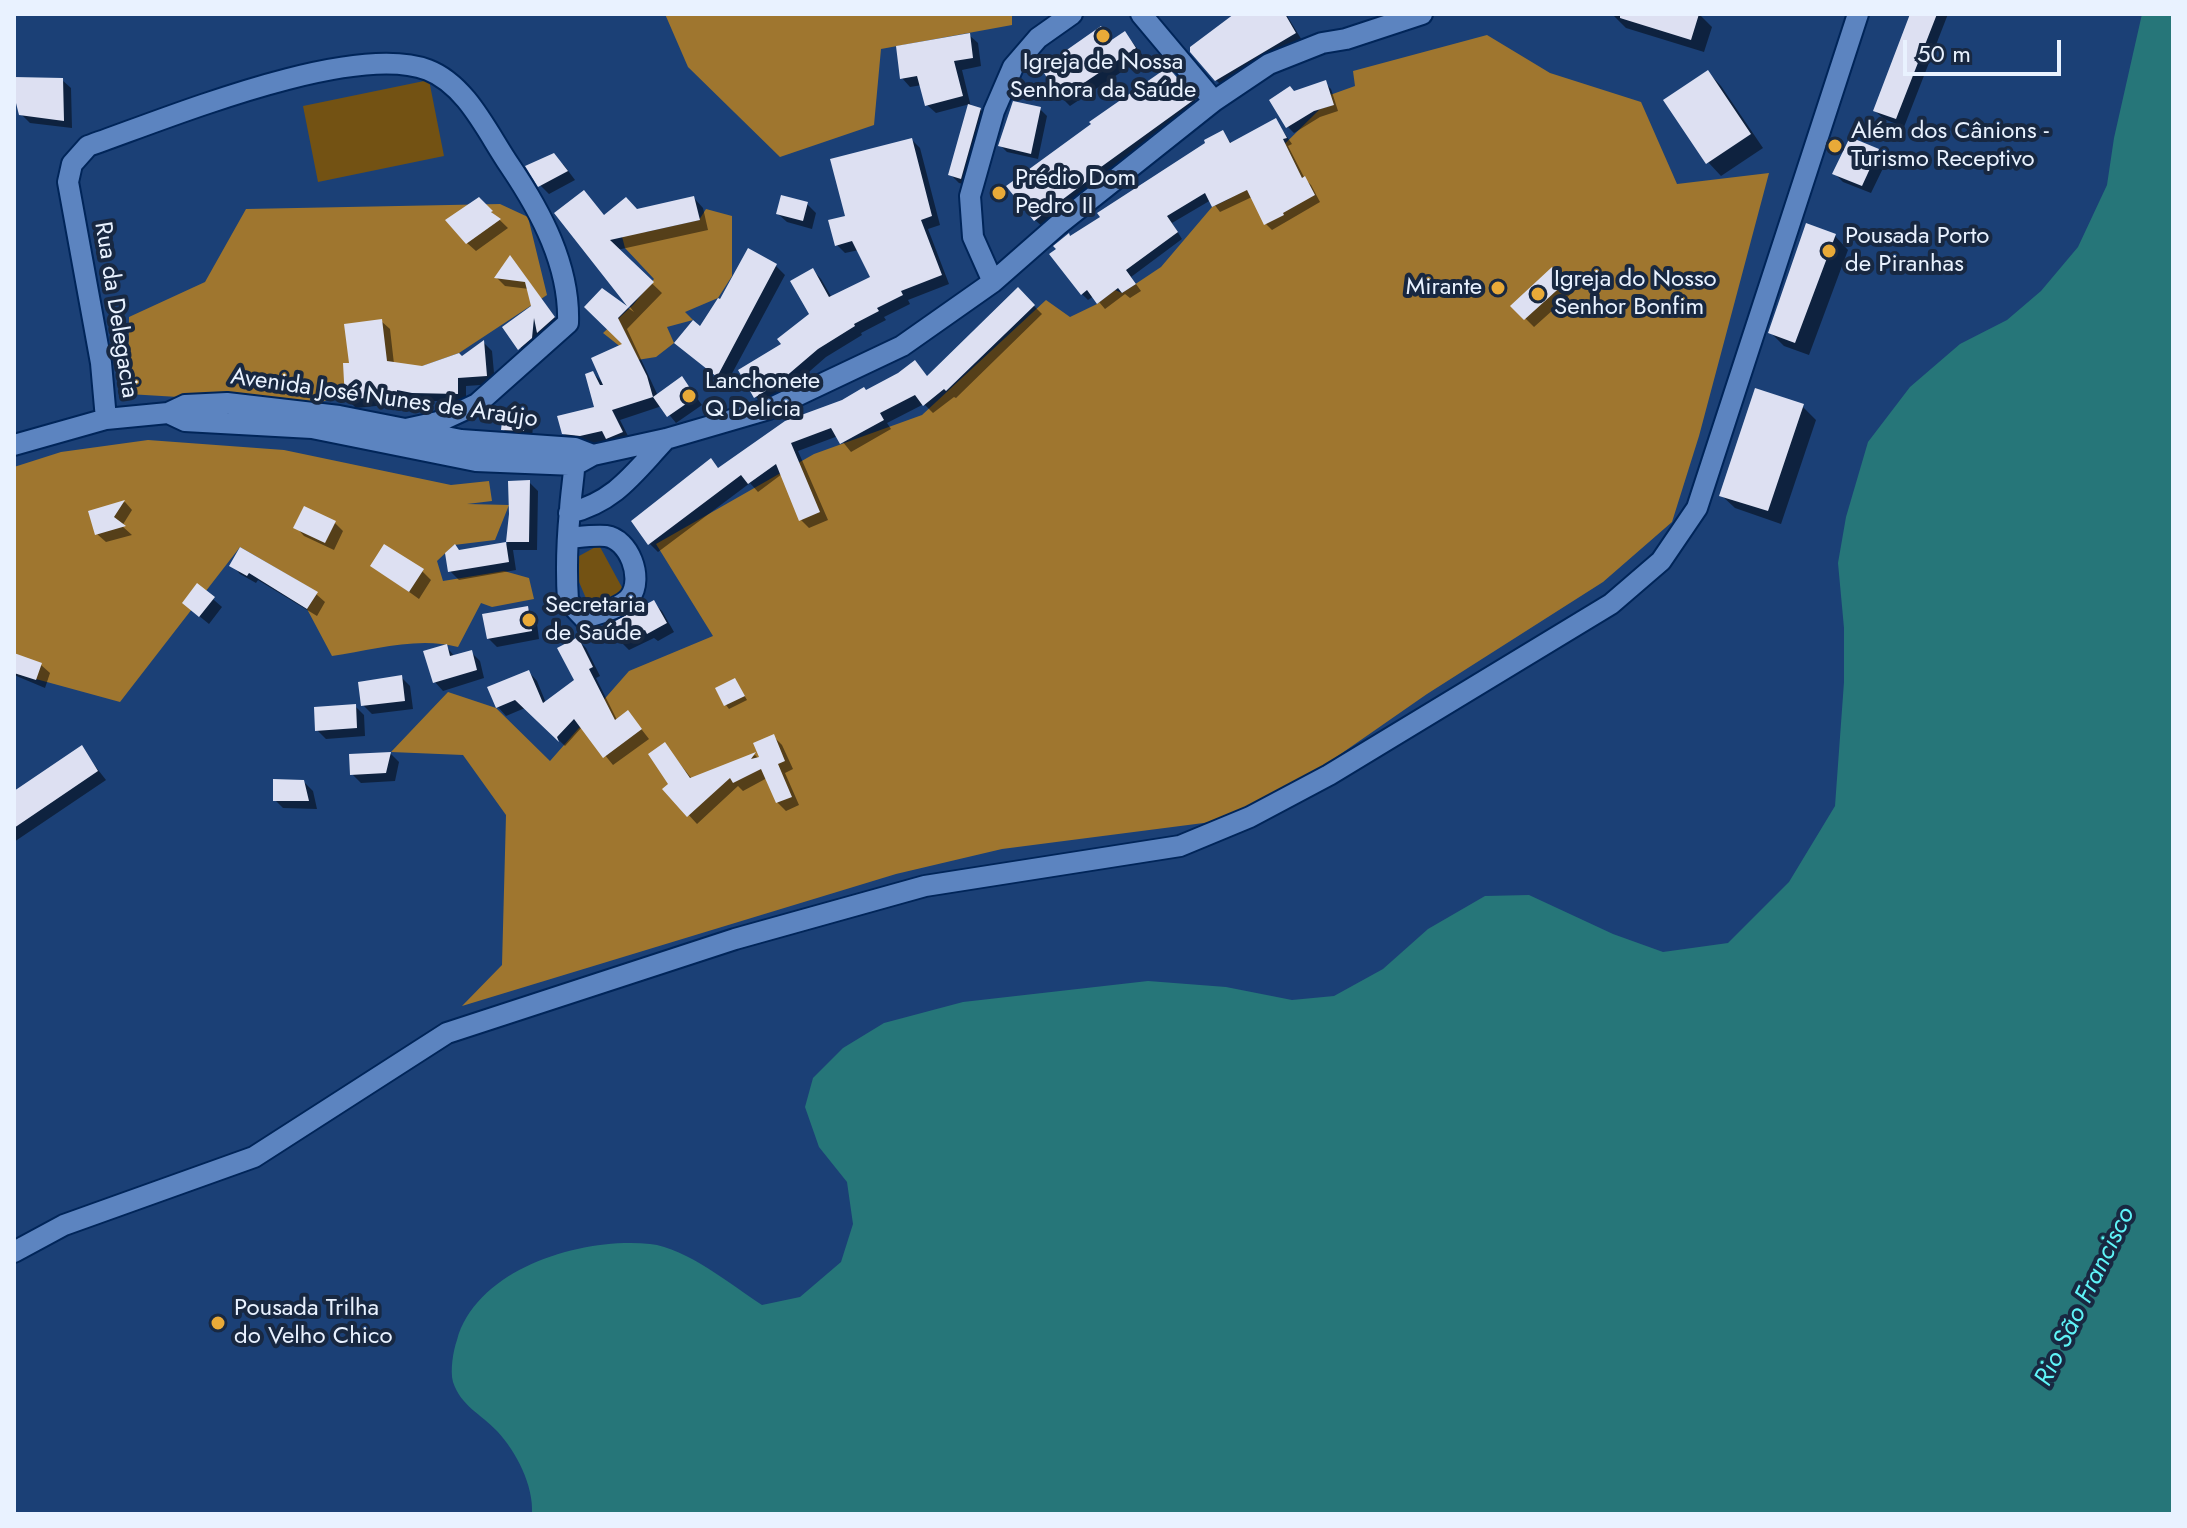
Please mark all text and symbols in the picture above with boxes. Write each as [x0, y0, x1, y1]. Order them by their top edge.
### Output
scale bar [1907, 24, 2065, 74]
marker: Igreja de Nossa Senhora da Saúde [1094, 27, 1112, 45]
text: 50 m [1917, 36, 1971, 71]
place label: Igreja de Nossa Senhora da Saúde [1010, 49, 1196, 105]
place label: Além dos Cânions - Turismo Receptivo [1851, 118, 2049, 174]
marker: Além dos Cânions - Turismo Receptivo [1826, 137, 1844, 155]
place label: Prédio Dom Pedro II [1015, 165, 1136, 221]
marker: Prédio Dom Pedro II [990, 184, 1008, 202]
street label: Rua da Delegacia [87, 220, 143, 400]
place label: Pousada Porto de Piranhas [1845, 223, 1989, 279]
marker: Pousada Porto de Piranhas [1820, 242, 1838, 260]
place label: Igreja do Nosso Senhor Bonfim [1554, 266, 1717, 322]
place label: Mirante [1406, 274, 1482, 302]
marker: Mirante [1489, 279, 1507, 297]
marker: Igreja do Nosso Senhor Bonfim [1529, 285, 1547, 303]
street label: Avenida José Nunes de Araújo [228, 363, 540, 435]
place label: Lanchonete Q Delicia [705, 368, 820, 424]
marker: Lanchonete Q Delicia [680, 387, 698, 405]
place label: Secretaria de Saúde [545, 592, 646, 648]
marker: Secretaria de Saúde [520, 611, 538, 629]
water label: Rio São Francisco [2029, 1202, 2143, 1392]
place label: Pousada Trilha do Velho Chico [234, 1295, 393, 1351]
marker: Pousada Trilha do Velho Chico [209, 1314, 227, 1332]

